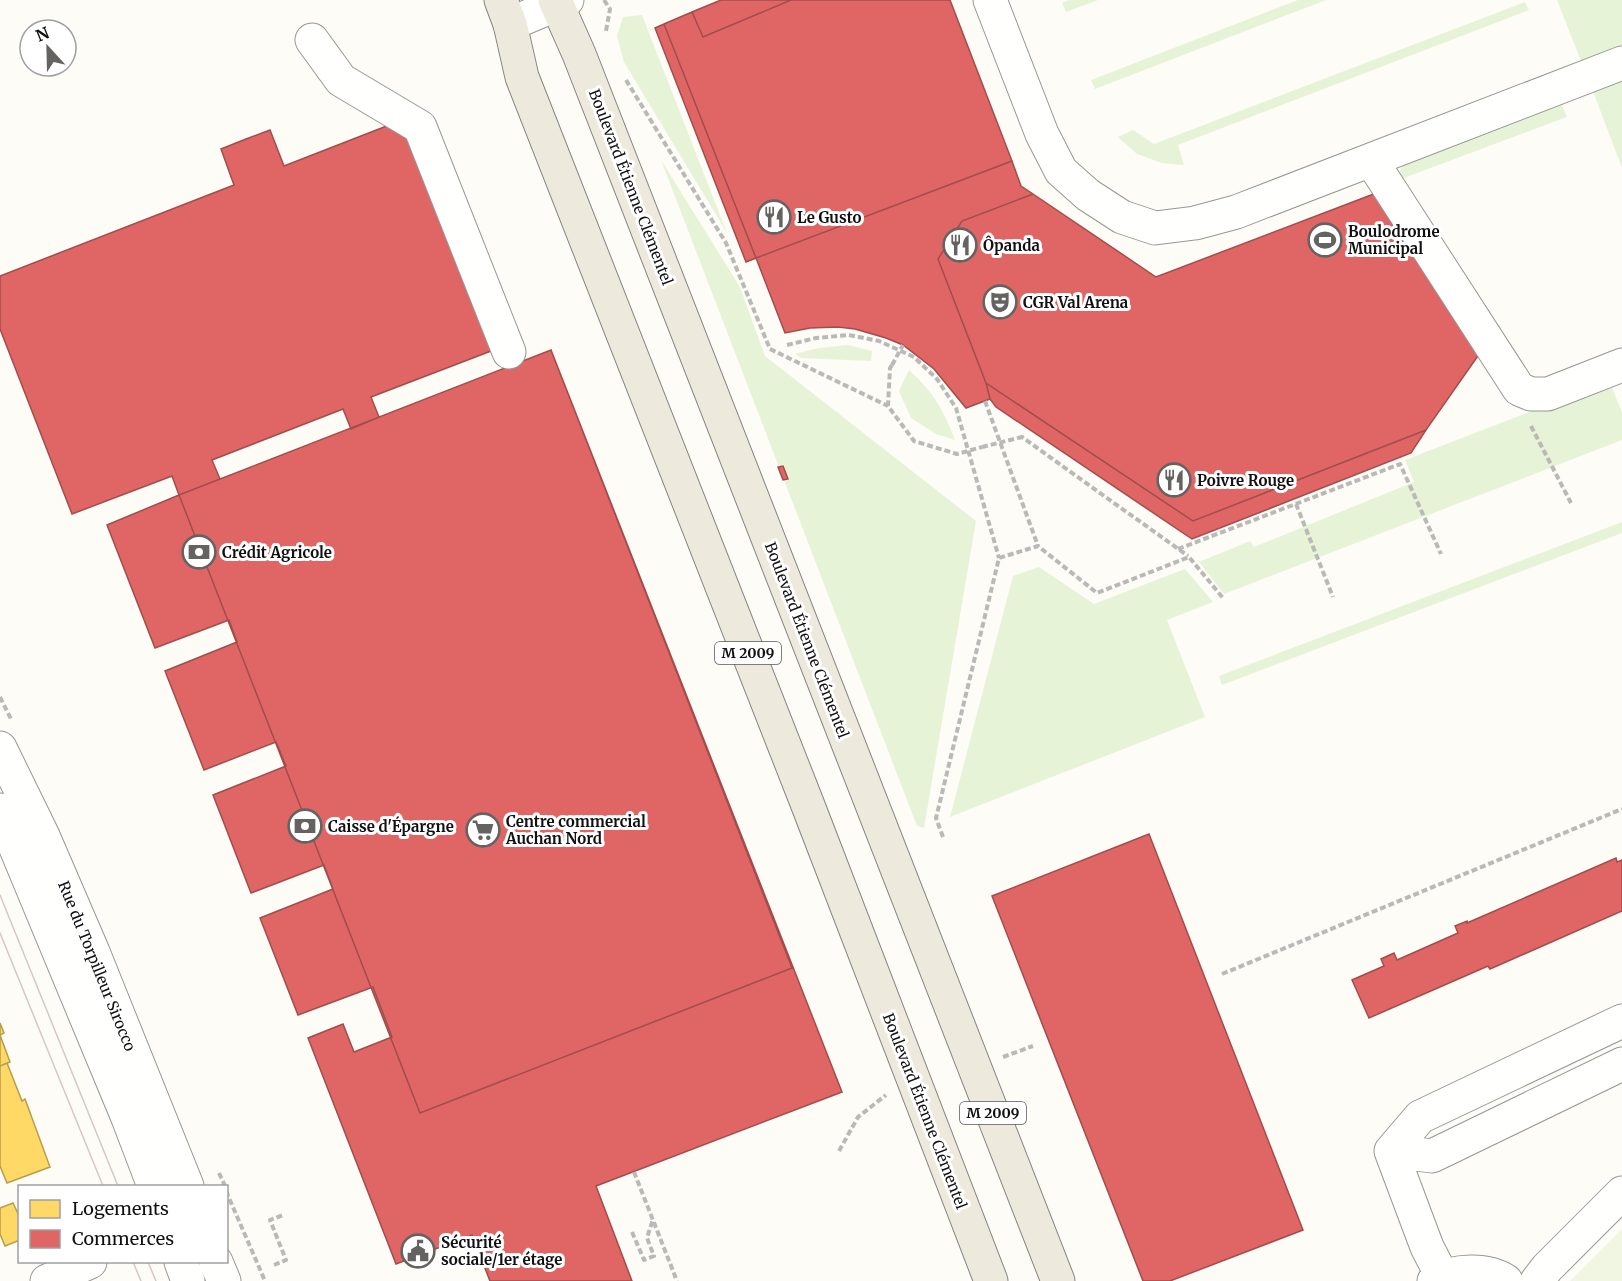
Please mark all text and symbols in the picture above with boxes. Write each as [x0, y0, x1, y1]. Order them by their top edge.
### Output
north arrow [18, 18, 78, 78]
text: N [33, 22, 52, 46]
street label: Boulevard Étienne Clémentel [585, 86, 678, 288]
restaurant icon: Le Gusto [756, 199, 792, 235]
place label: Le Gusto [797, 208, 861, 227]
sports icon: Boulodrome Municipal [1307, 222, 1343, 258]
place label: Boulodrome Municipal [1348, 222, 1440, 258]
restaurant icon: Ôpanda [942, 227, 978, 263]
place label: Ôpanda [983, 235, 1041, 255]
theatre icon: CGR Val Arena [982, 284, 1018, 320]
place label: CGR Val Arena [1023, 293, 1129, 312]
restaurant icon: Poivre Rouge [1156, 462, 1192, 498]
place label: Poivre Rouge [1197, 471, 1294, 490]
bank icon: Crédit Agricole [181, 534, 217, 570]
street label: Boulevard Étienne Clémentel [761, 539, 854, 741]
place label: Crédit Agricole [222, 543, 332, 562]
road number: M 2009 [715, 642, 781, 664]
bank icon: Caisse d'Épargne [287, 808, 323, 844]
supermarket icon: Centre commercial Auchan Nord [465, 812, 501, 848]
place label: Centre commercial Auchan Nord [505, 812, 646, 848]
place label: Caisse d'Épargne [328, 816, 454, 836]
street label: Rue du Torpilleur Sirocco [54, 878, 140, 1054]
street label: Boulevard Étienne Clémentel [879, 1010, 972, 1212]
road number: M 2009 [960, 1102, 1026, 1124]
legend [18, 1185, 228, 1263]
text: Logements [72, 1197, 169, 1220]
text: Commerces [72, 1227, 174, 1250]
public building icon: Sécurité sociale/1er étage [400, 1233, 436, 1269]
place label: Sécurité sociale/1er étage [441, 1233, 562, 1269]

